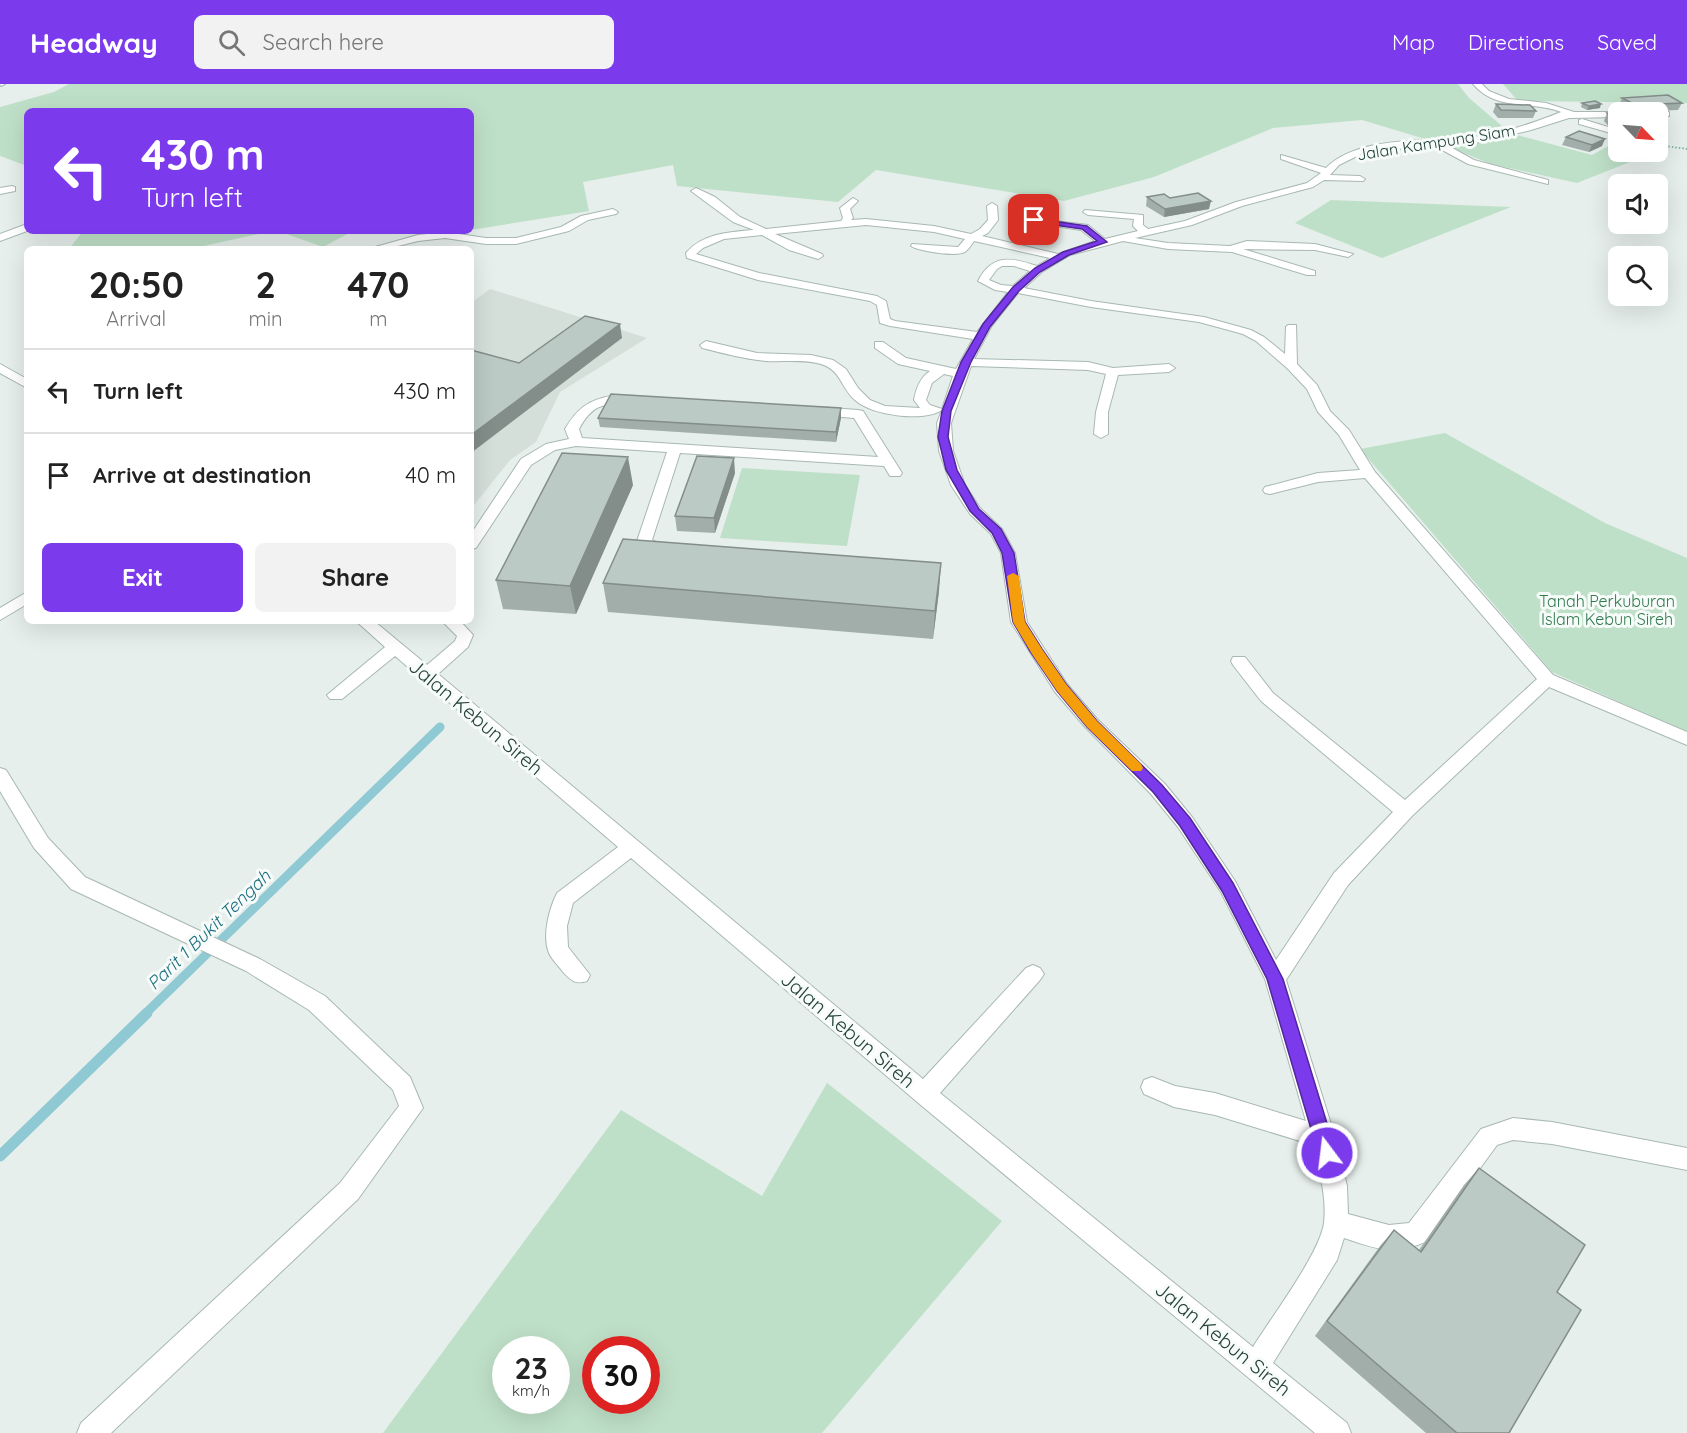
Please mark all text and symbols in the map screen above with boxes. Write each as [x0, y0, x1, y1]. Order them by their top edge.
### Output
search box [194, 15, 614, 69]
text: Headway [30, 25, 158, 60]
icon: search [215, 26, 248, 59]
text: Search here [263, 28, 384, 56]
text: Map [1392, 29, 1435, 55]
text: Directions [1468, 29, 1564, 55]
text: Saved [1597, 29, 1657, 55]
north arrow [1608, 102, 1668, 162]
map controls [1608, 102, 1668, 306]
street label: Jalan Kampung Siam [1355, 120, 1517, 164]
text: 430 m [141, 128, 265, 181]
icon: left [42, 132, 120, 210]
button: sound [1608, 174, 1668, 234]
text: Turn left [141, 180, 243, 214]
pin [1008, 194, 1059, 245]
icon: arrive [1017, 203, 1050, 236]
button: search [1608, 246, 1668, 306]
text: 20:50 [89, 262, 184, 307]
text: 2 [255, 262, 276, 307]
text: 470 [347, 262, 409, 307]
text: Arrival [106, 306, 166, 331]
text: min [249, 306, 283, 331]
text: m [369, 306, 387, 331]
icon: left [42, 375, 75, 408]
text: Turn left [93, 377, 183, 405]
text: 430 m [394, 377, 456, 405]
icon: arrive [42, 459, 75, 492]
text: Arrive at destination [93, 461, 311, 489]
text: 40 m [405, 461, 456, 489]
button: Exit [42, 543, 243, 612]
button: Share [255, 543, 456, 612]
park label: Tanah Perkuburan Islam Kebun Sireh [1539, 591, 1675, 629]
street label: Jalan Kebun Sireh [404, 653, 549, 780]
water label: Parit 1 Bukit Tengah [142, 864, 276, 995]
street label: Jalan Kebun Sireh [776, 966, 921, 1093]
position arrow [1295, 1121, 1359, 1185]
street label: Jalan Kebun Sireh [1150, 1276, 1296, 1401]
speed limit sign: 30 [582, 1336, 660, 1414]
text: 23 [514, 1349, 548, 1387]
text: km/h [512, 1381, 550, 1400]

